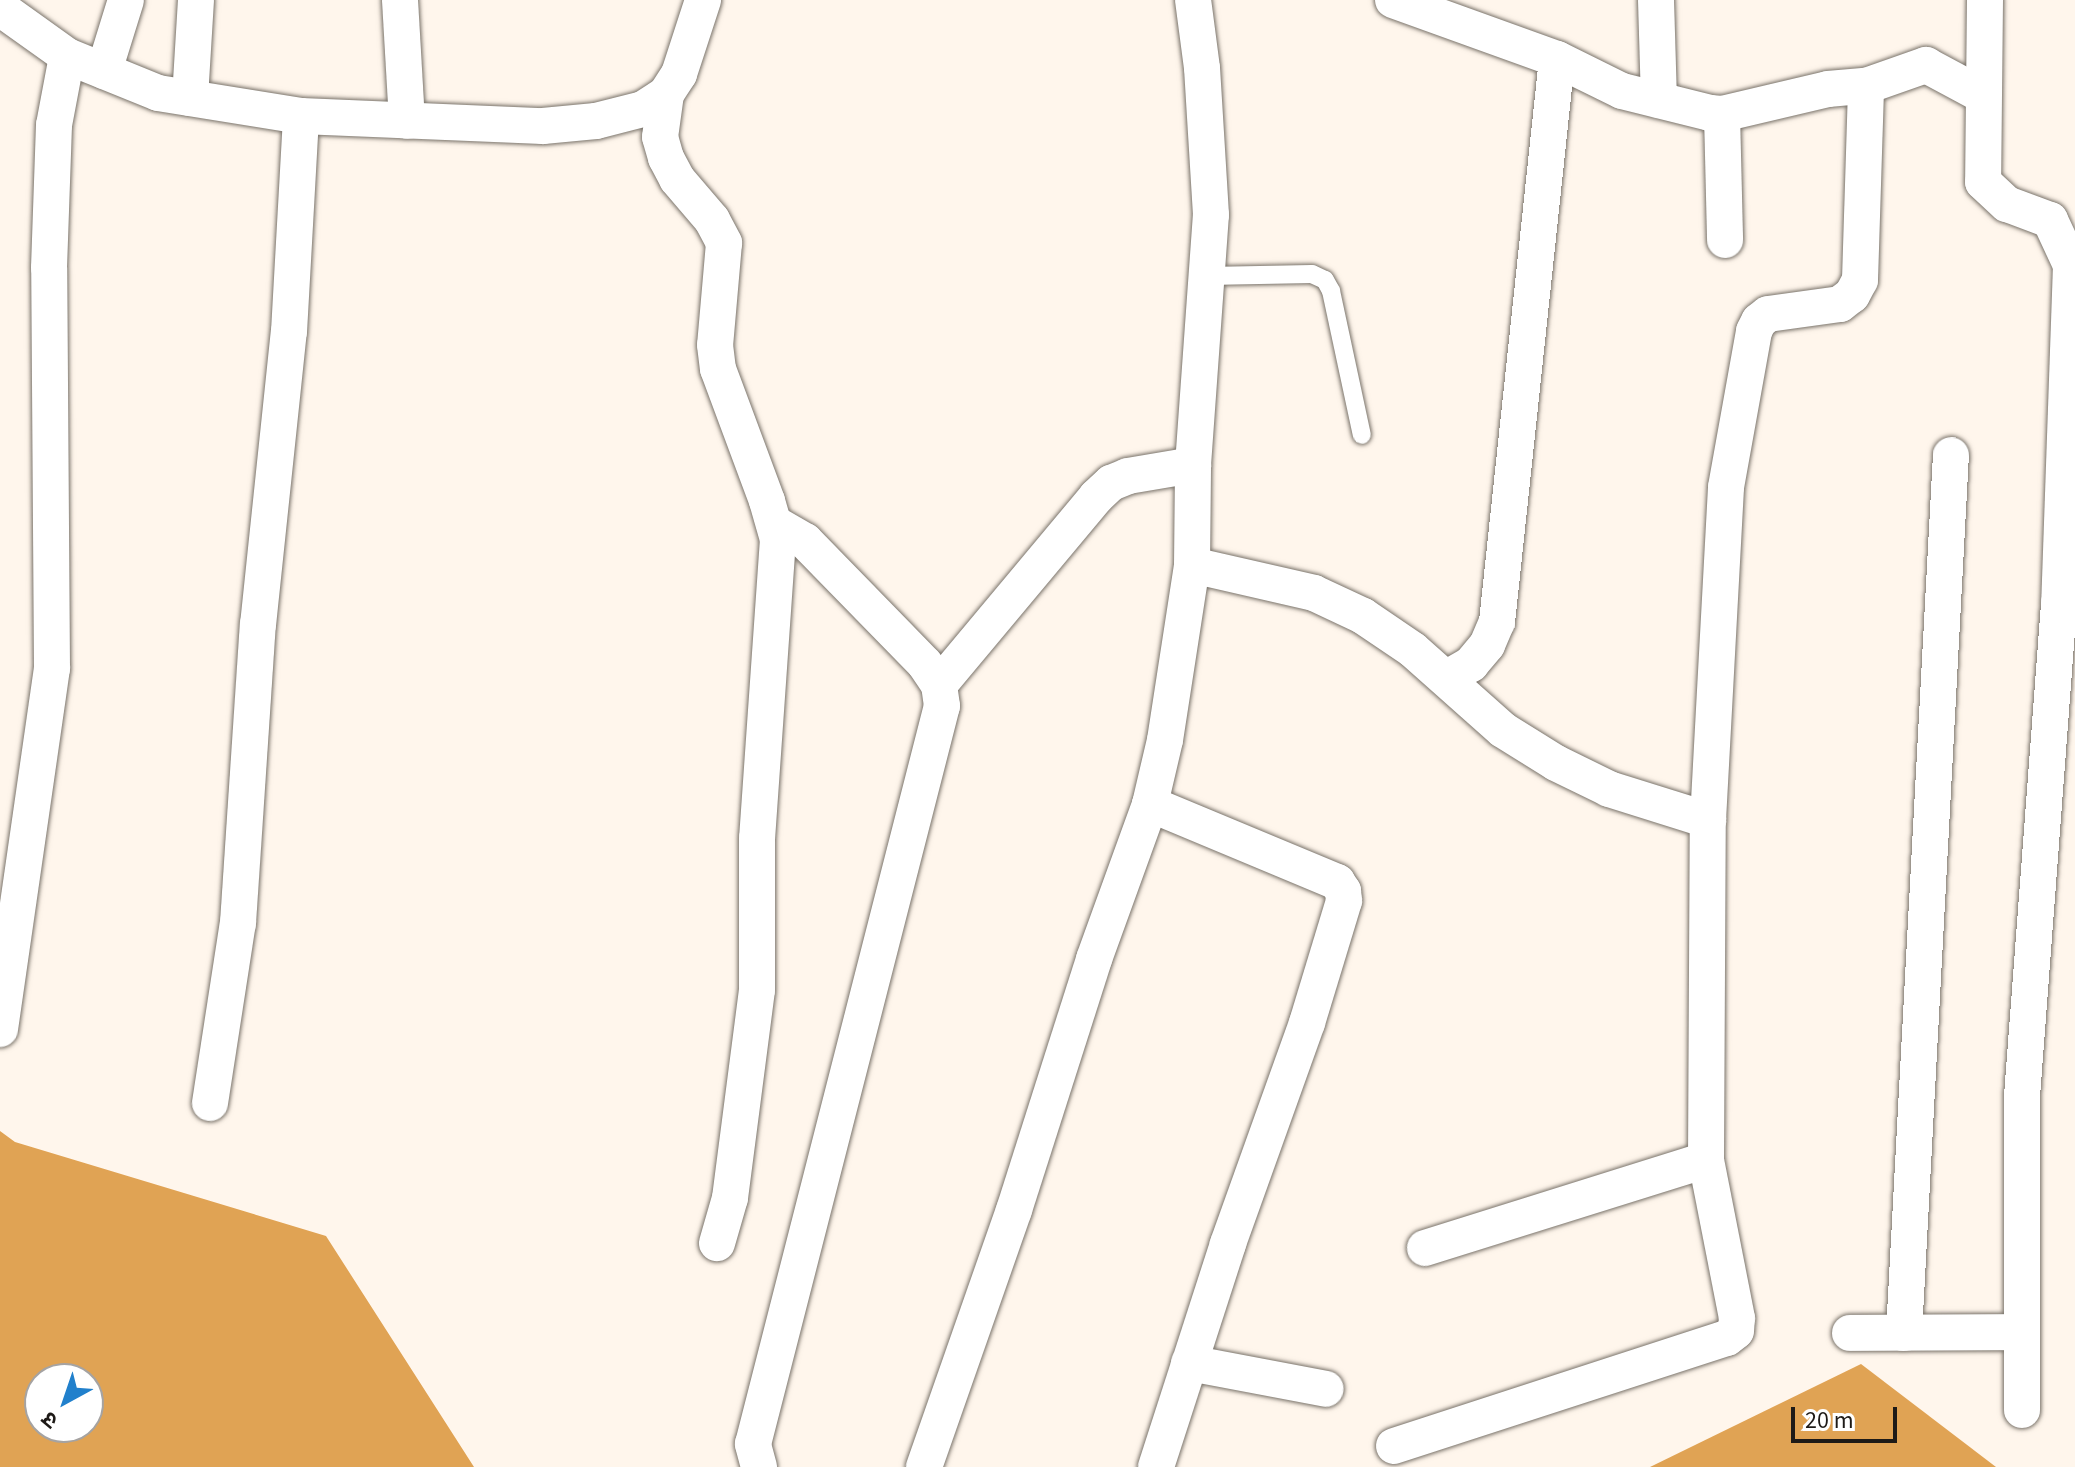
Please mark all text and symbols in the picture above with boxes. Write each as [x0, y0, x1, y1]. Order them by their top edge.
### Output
north arrow [24, 1363, 104, 1443]
scale bar [1795, 1391, 1901, 1441]
text: उ [35, 1403, 65, 1436]
text: 20 m [1805, 1403, 1854, 1438]

